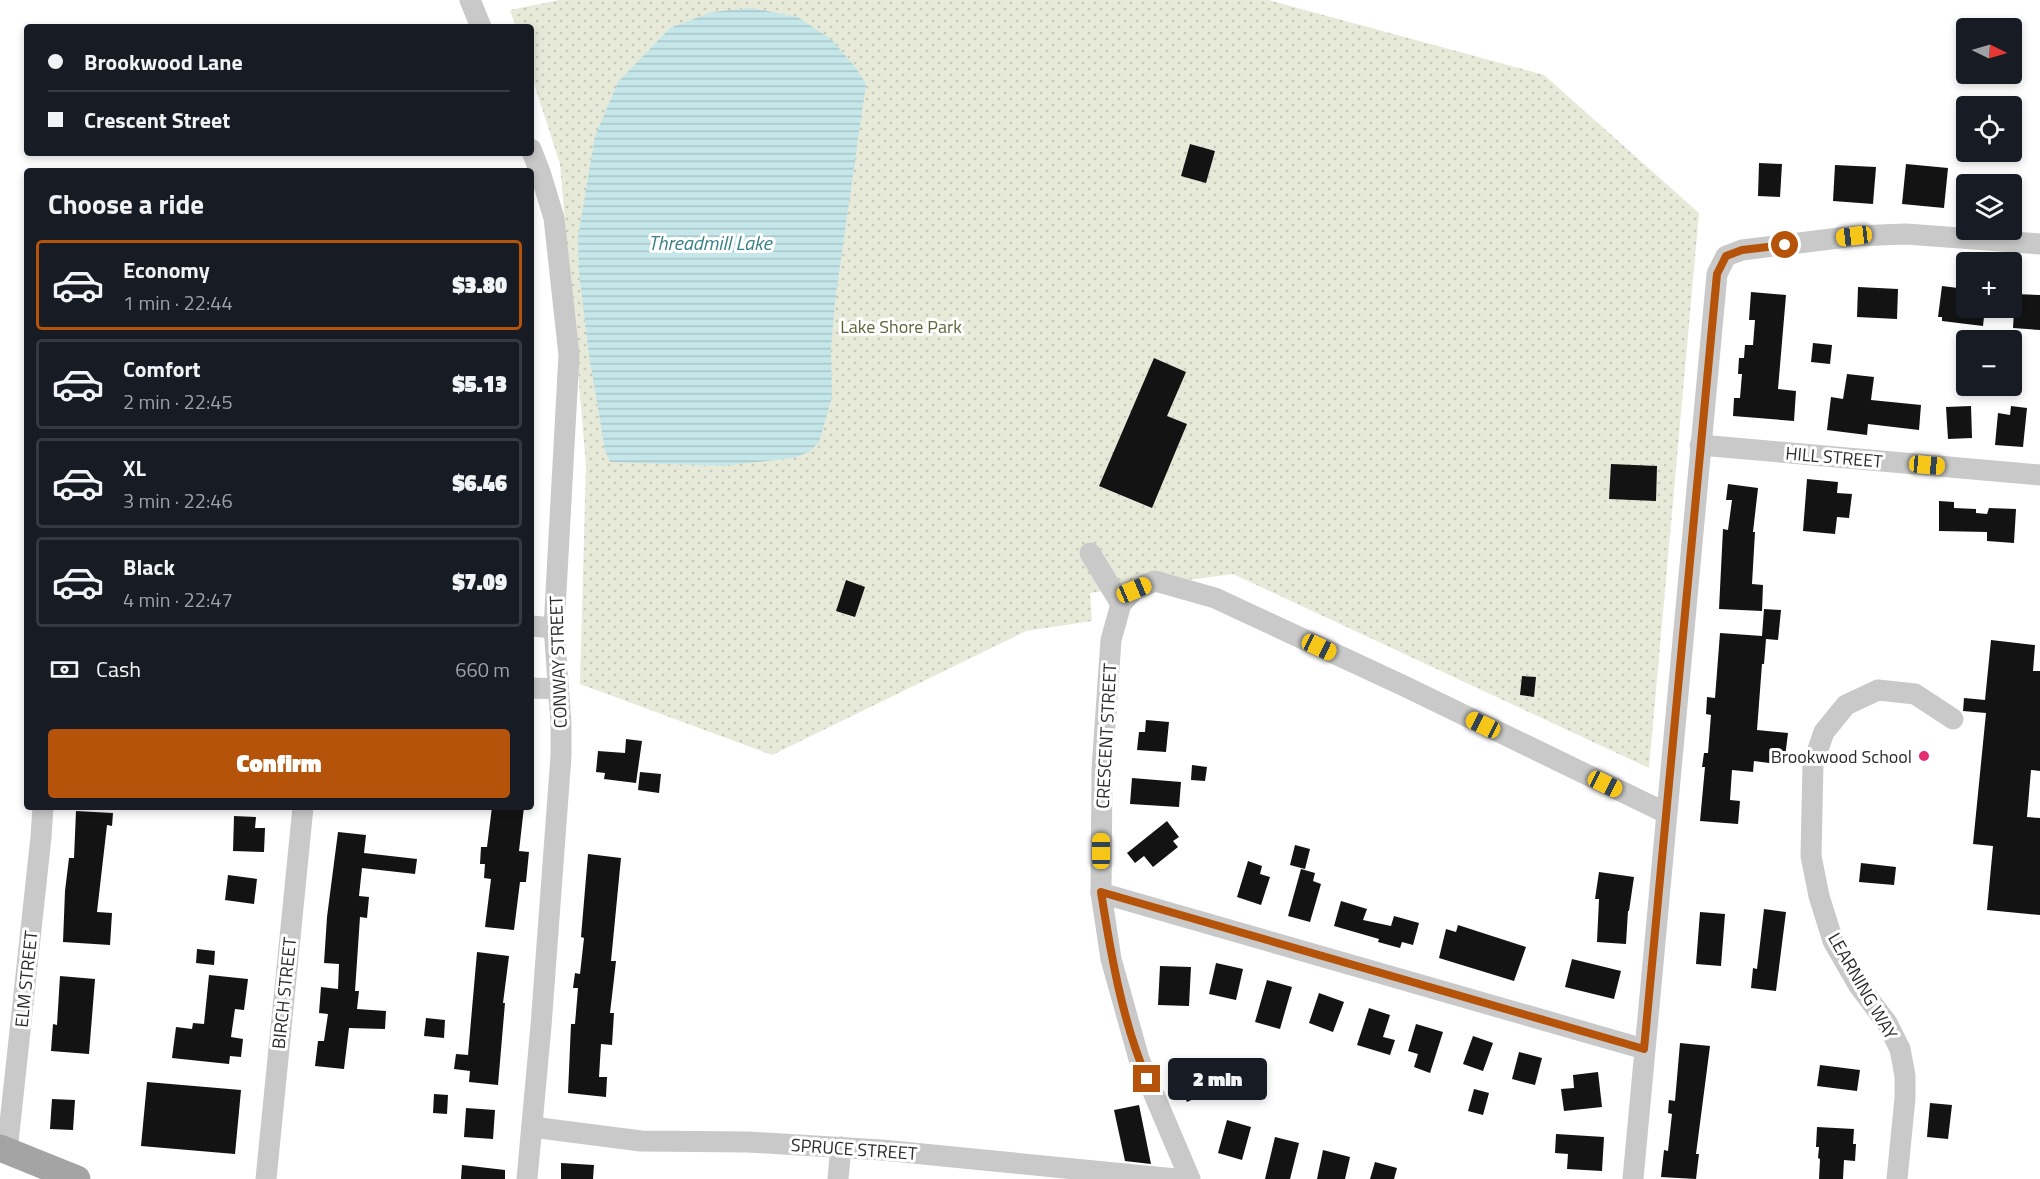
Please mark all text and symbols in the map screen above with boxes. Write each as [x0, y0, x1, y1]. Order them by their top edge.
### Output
north arrow [1956, 18, 2022, 84]
map controls [1956, 18, 2022, 396]
text: Brookwood Lane [84, 45, 243, 79]
button: locate [1956, 96, 2022, 162]
text: Crescent Street [84, 103, 230, 137]
button: layers [1956, 174, 2022, 240]
text: Choose a ride [48, 183, 204, 224]
car [1835, 225, 1873, 247]
water label: Threadmill Lake [648, 227, 774, 258]
route start [1771, 231, 1798, 258]
button: + [1956, 252, 2022, 318]
text: Economy [123, 253, 210, 287]
icon: car [51, 258, 105, 312]
text: $3.80 [452, 268, 507, 302]
text: 1 min · 22:44 [123, 287, 233, 318]
park label: Lake Shore Park [840, 313, 962, 340]
button: − [1956, 330, 2022, 396]
text: Comfort [123, 352, 201, 386]
icon: car [51, 357, 105, 411]
text: $5.13 [452, 367, 507, 401]
text: 2 min · 22:45 [123, 386, 233, 417]
street label: HILL STREET [1784, 439, 1884, 475]
text: XL [123, 451, 146, 485]
car [1908, 454, 1946, 476]
icon: car [51, 456, 105, 510]
text: $6.46 [452, 466, 507, 500]
text: 3 min · 22:46 [123, 485, 233, 516]
text: Black [123, 550, 175, 584]
icon: car [51, 555, 105, 609]
text: $7.09 [452, 565, 507, 599]
car [1114, 575, 1154, 605]
text: 4 min · 22:47 [123, 584, 233, 615]
street label: CONWAY STREET [542, 595, 574, 729]
car [1299, 631, 1339, 663]
text: Cash [96, 652, 141, 686]
icon: cash [48, 653, 81, 686]
text: 660 m [455, 654, 510, 685]
street label: CRESCENT STREET [1089, 662, 1123, 809]
car [1463, 709, 1503, 741]
button: Confirm [48, 729, 510, 798]
place label: Brookwood School [1771, 743, 1912, 770]
marker: Brookwood School [1917, 749, 1931, 763]
car [1585, 768, 1625, 800]
car [1092, 833, 1110, 869]
street label: LEARNING WAY [1821, 928, 1905, 1045]
street label: ELM STREET [7, 929, 45, 1029]
street label: BIRCH STREET [265, 935, 303, 1050]
callout: 2 min [1168, 1058, 1267, 1100]
text: 2 min [1193, 1063, 1242, 1094]
route end [1133, 1065, 1160, 1092]
street label: SPRUCE STREET [790, 1131, 919, 1167]

